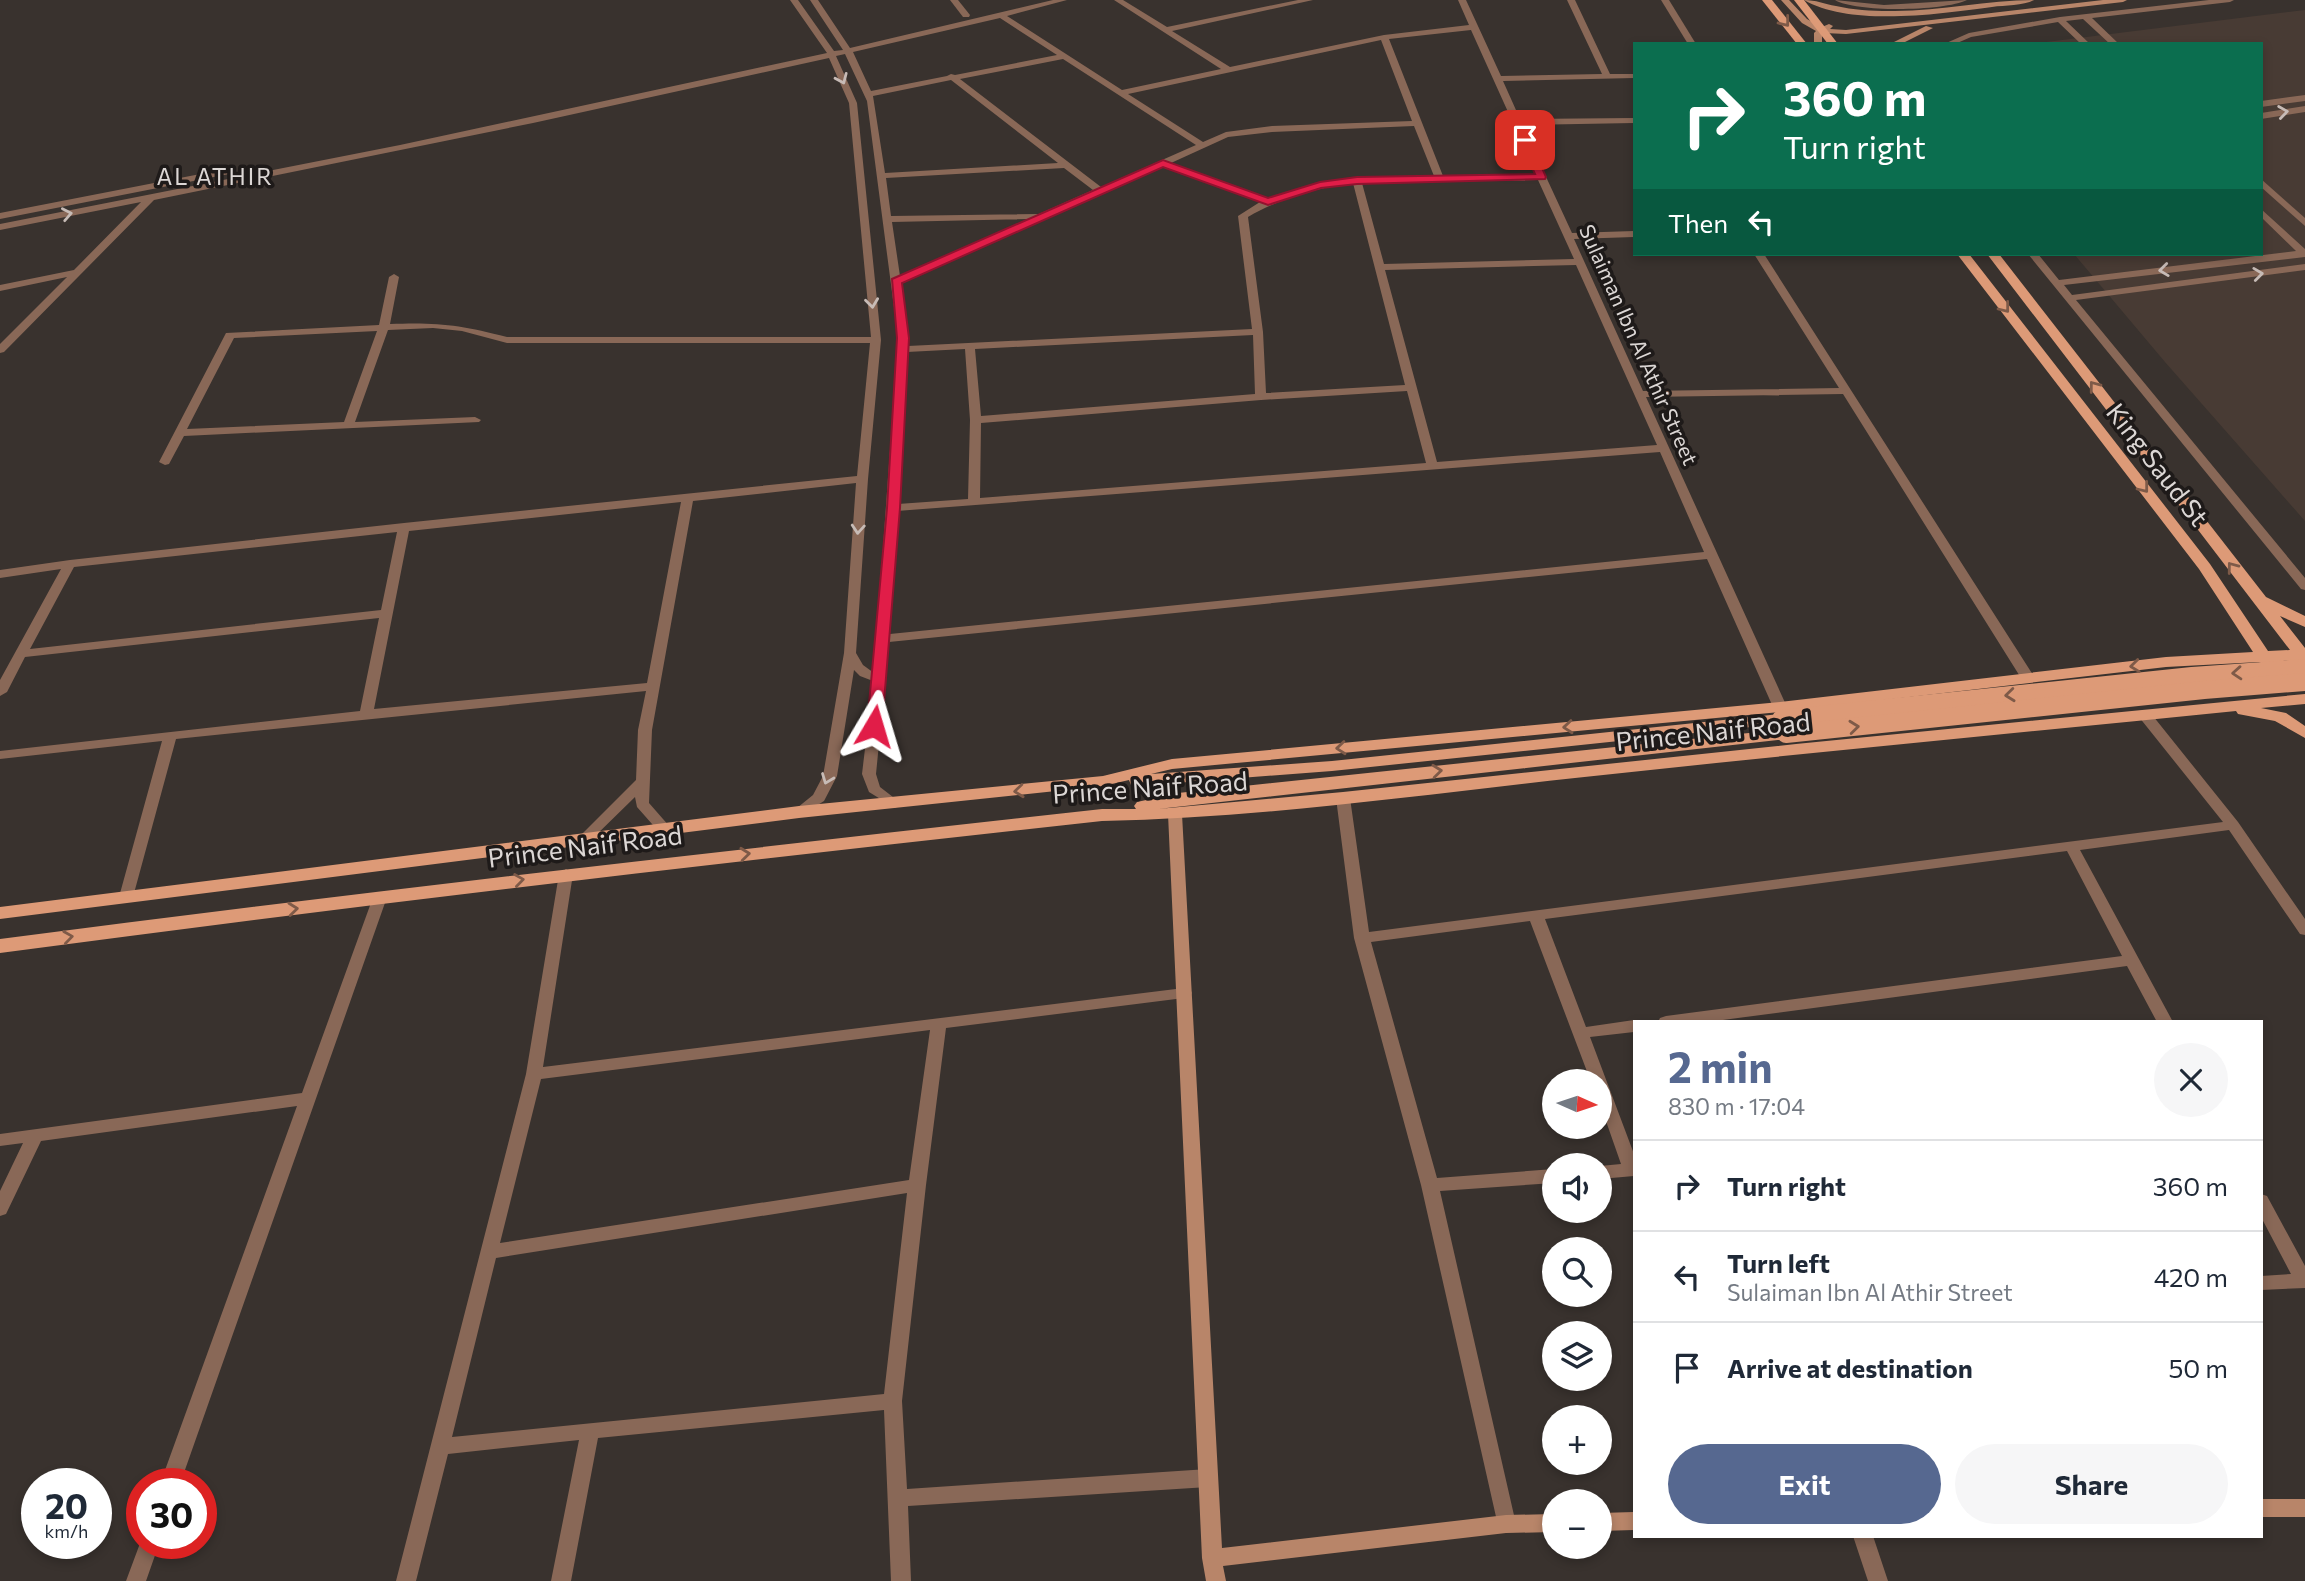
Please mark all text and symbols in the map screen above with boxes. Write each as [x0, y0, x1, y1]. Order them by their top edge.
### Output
one-way arrow [1776, 14, 1789, 27]
text: 360 m [1783, 66, 1926, 126]
icon: right [1668, 70, 1759, 161]
one-way arrow [834, 72, 848, 84]
one-way arrow [2277, 105, 2289, 120]
pin [1495, 110, 1555, 170]
icon: arrive [1506, 121, 1544, 159]
text: Turn right [1783, 126, 1926, 166]
district label: AL ATHIR [156, 162, 274, 190]
icon: left [1742, 203, 1780, 241]
one-way arrow [61, 207, 73, 222]
text: Then [1668, 207, 1728, 238]
street label: Sulaiman Ibn Al Athir Street [1575, 220, 1704, 469]
one-way arrow [2158, 263, 2170, 278]
one-way arrow [2252, 266, 2263, 281]
one-way arrow [864, 297, 879, 309]
one-way arrow [1996, 300, 2009, 312]
one-way arrow [2090, 382, 2103, 394]
street label: King Saud St [2101, 397, 2216, 532]
one-way arrow [2135, 480, 2148, 492]
one-way arrow [851, 524, 866, 535]
one-way arrow [2228, 563, 2240, 575]
one-way arrow [2129, 658, 2141, 673]
one-way arrow [2231, 665, 2242, 680]
one-way arrow [2005, 687, 2016, 702]
position arrow [837, 689, 911, 763]
street label: Prince Naif Road [1614, 705, 1812, 756]
one-way arrow [1562, 719, 1573, 734]
one-way arrow [1848, 719, 1859, 734]
one-way arrow [1336, 740, 1347, 755]
street label: Prince Naif Road [1051, 764, 1249, 809]
one-way arrow [1432, 764, 1443, 779]
one-way arrow [821, 772, 835, 784]
one-way arrow [1014, 783, 1025, 798]
street label: Prince Naif Road [486, 818, 684, 873]
one-way arrow [739, 847, 751, 862]
one-way arrow [513, 873, 525, 888]
one-way arrow [288, 902, 299, 917]
one-way arrow [62, 930, 74, 945]
text: 2 min [1668, 1040, 1773, 1092]
button: close [2154, 1043, 2228, 1117]
north arrow [1542, 1069, 1612, 1139]
map controls [1542, 1069, 1612, 1559]
text: 830 m · 17:04 [1668, 1092, 1805, 1120]
button: sound [1542, 1153, 1612, 1223]
icon: right [1668, 1167, 1706, 1205]
text: Turn right [1727, 1170, 1846, 1201]
text: 360 m [2153, 1170, 2228, 1201]
button: search [1542, 1237, 1612, 1307]
text: Turn left [1727, 1247, 1830, 1278]
icon: left [1668, 1258, 1706, 1296]
text: 420 m [2154, 1261, 2228, 1292]
text: Sulaiman Ibn Al Athir Street [1727, 1278, 2013, 1306]
button: layers [1542, 1321, 1612, 1391]
icon: arrive [1668, 1349, 1706, 1387]
text: Arrive at destination [1727, 1352, 1973, 1383]
text: 50 m [2168, 1352, 2228, 1383]
button: + [1542, 1405, 1612, 1475]
button: Exit [1668, 1444, 1941, 1524]
button: Share [1955, 1444, 2228, 1524]
speed limit sign: 30 [126, 1468, 217, 1559]
text: 20 [45, 1483, 88, 1526]
button: − [1542, 1489, 1612, 1559]
text: km/h [45, 1520, 88, 1542]

